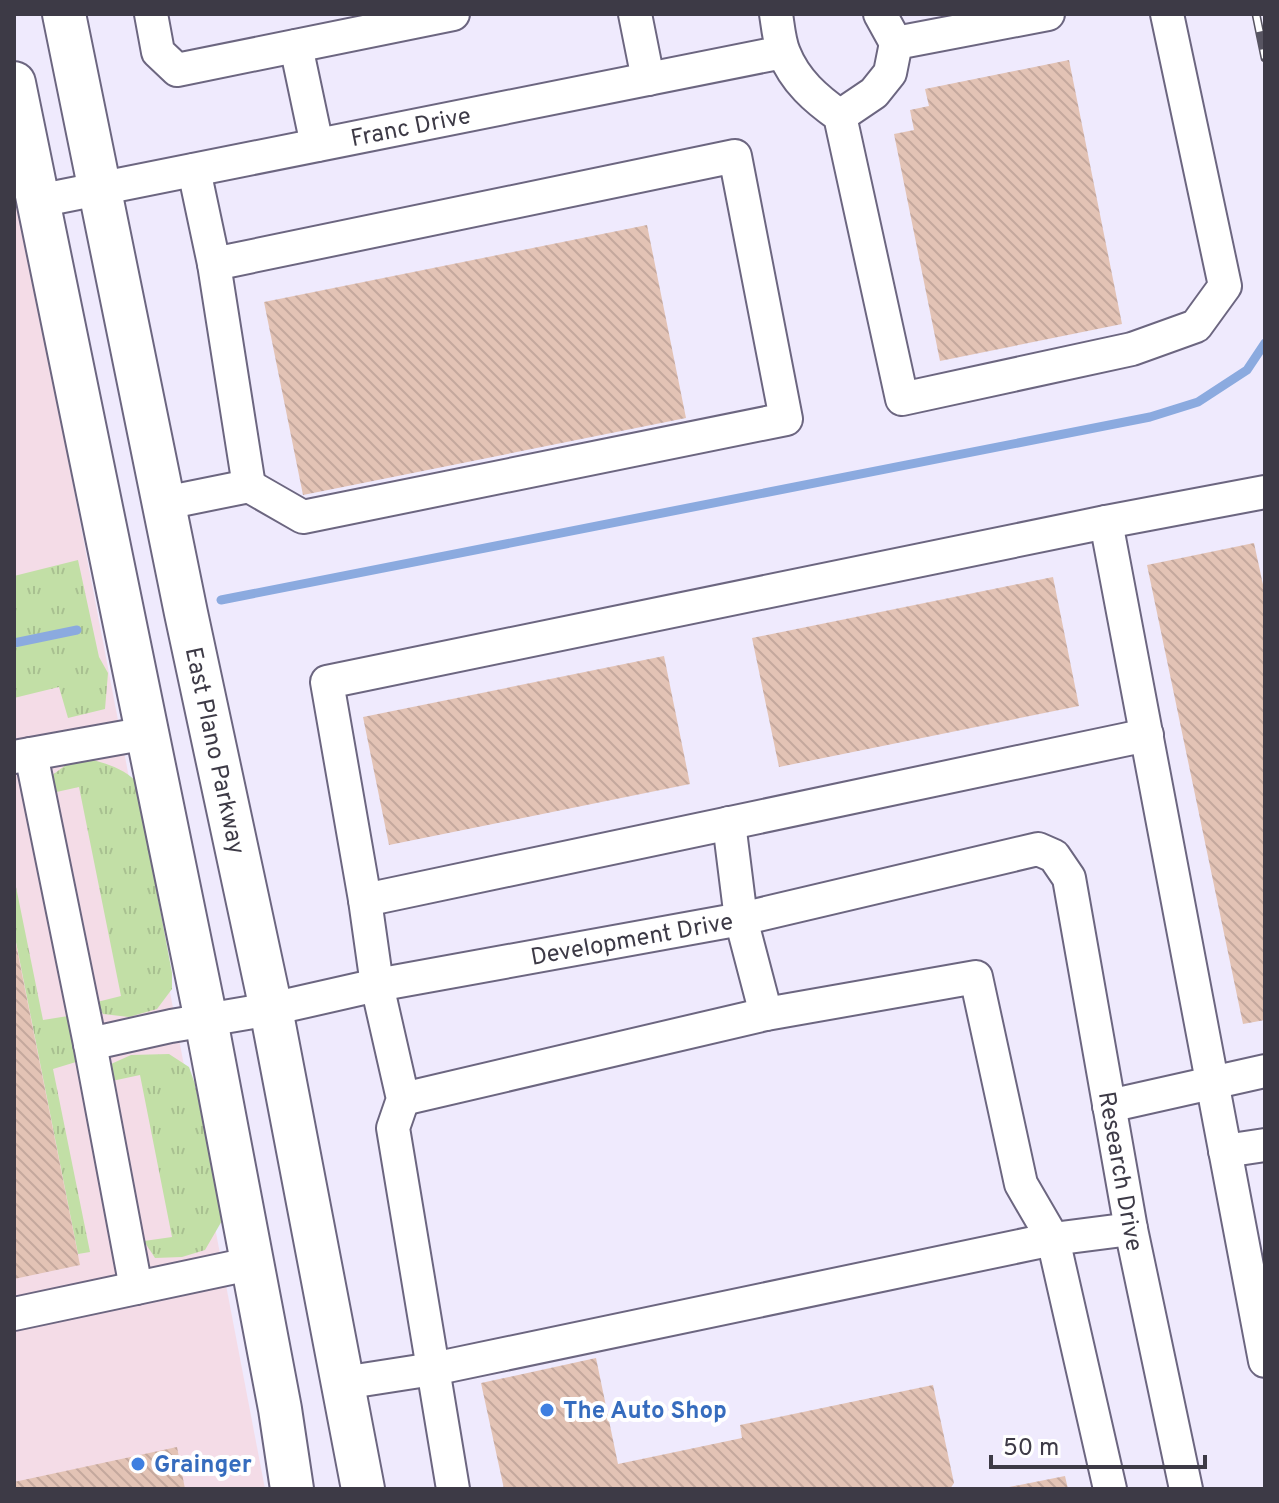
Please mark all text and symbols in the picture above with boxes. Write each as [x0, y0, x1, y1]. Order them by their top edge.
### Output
street label: Franc Drive [348, 102, 474, 155]
street label: East Plano Parkway [177, 645, 250, 857]
street label: Development Drive [528, 908, 736, 974]
street label: Research Drive [1090, 1089, 1148, 1254]
place label: The Auto Shop [563, 1397, 727, 1427]
marker: The Auto Shop [538, 1401, 556, 1419]
scale bar [991, 1419, 1205, 1469]
text: 50 m [1003, 1434, 1059, 1464]
place label: Grainger [154, 1451, 252, 1481]
marker: Grainger [129, 1455, 147, 1473]

